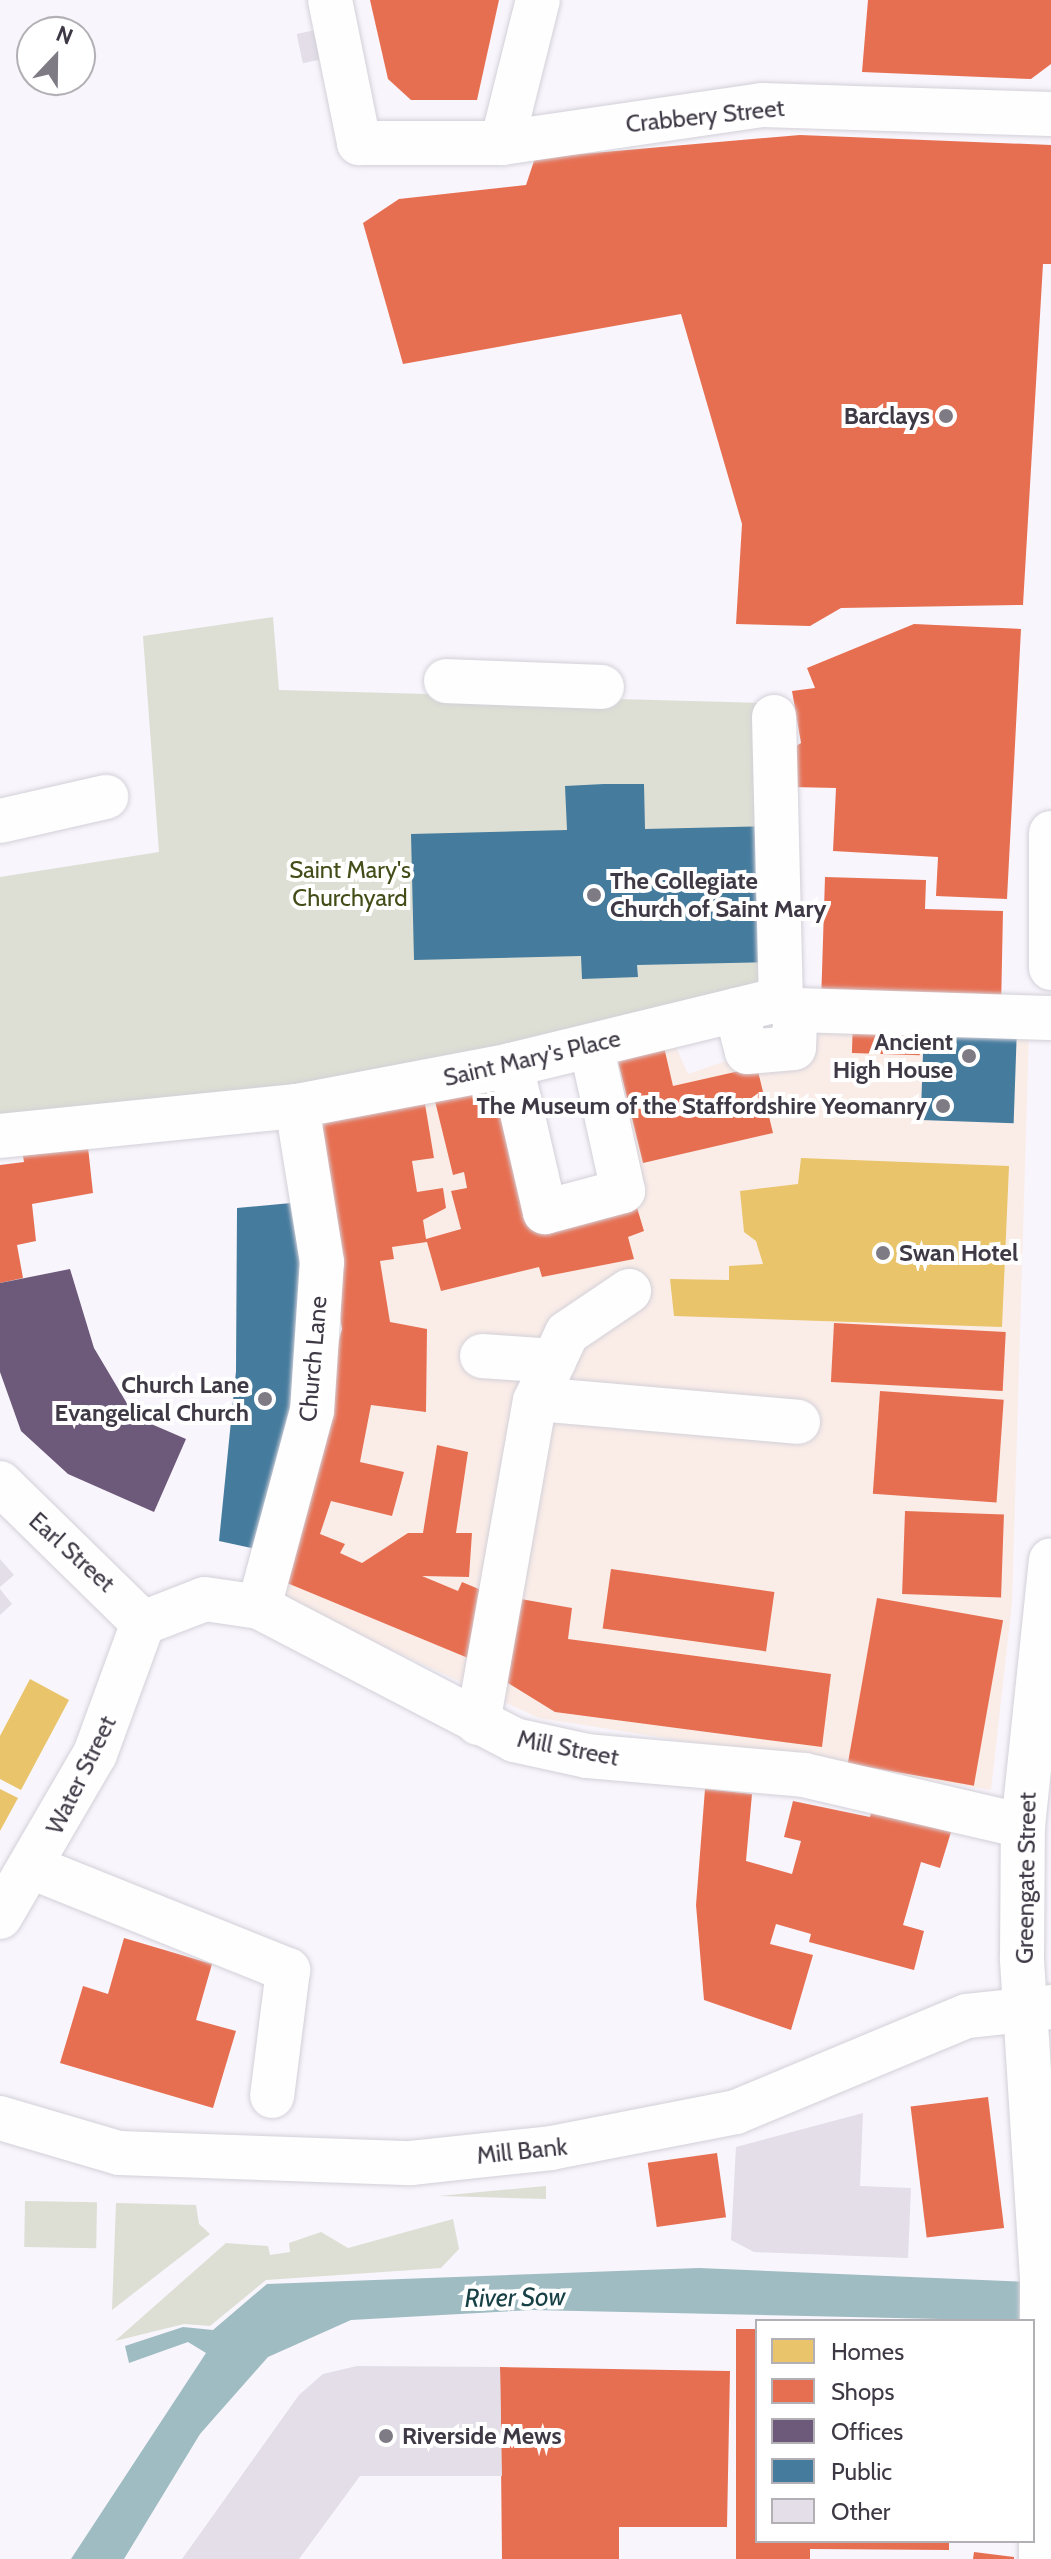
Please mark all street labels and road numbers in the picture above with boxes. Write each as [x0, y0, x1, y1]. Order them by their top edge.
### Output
street label: Crabbery Street [624, 93, 786, 139]
street label: Saint Mary's Place [441, 1024, 623, 1092]
street label: Church Lane [293, 1295, 333, 1423]
street label: Earl Street [23, 1506, 121, 1598]
street label: Water Street [40, 1711, 122, 1839]
street label: Mill Street [515, 1724, 621, 1772]
street label: Greengate Street [1010, 1792, 1042, 1964]
street label: Mill Bank [475, 2132, 569, 2170]

